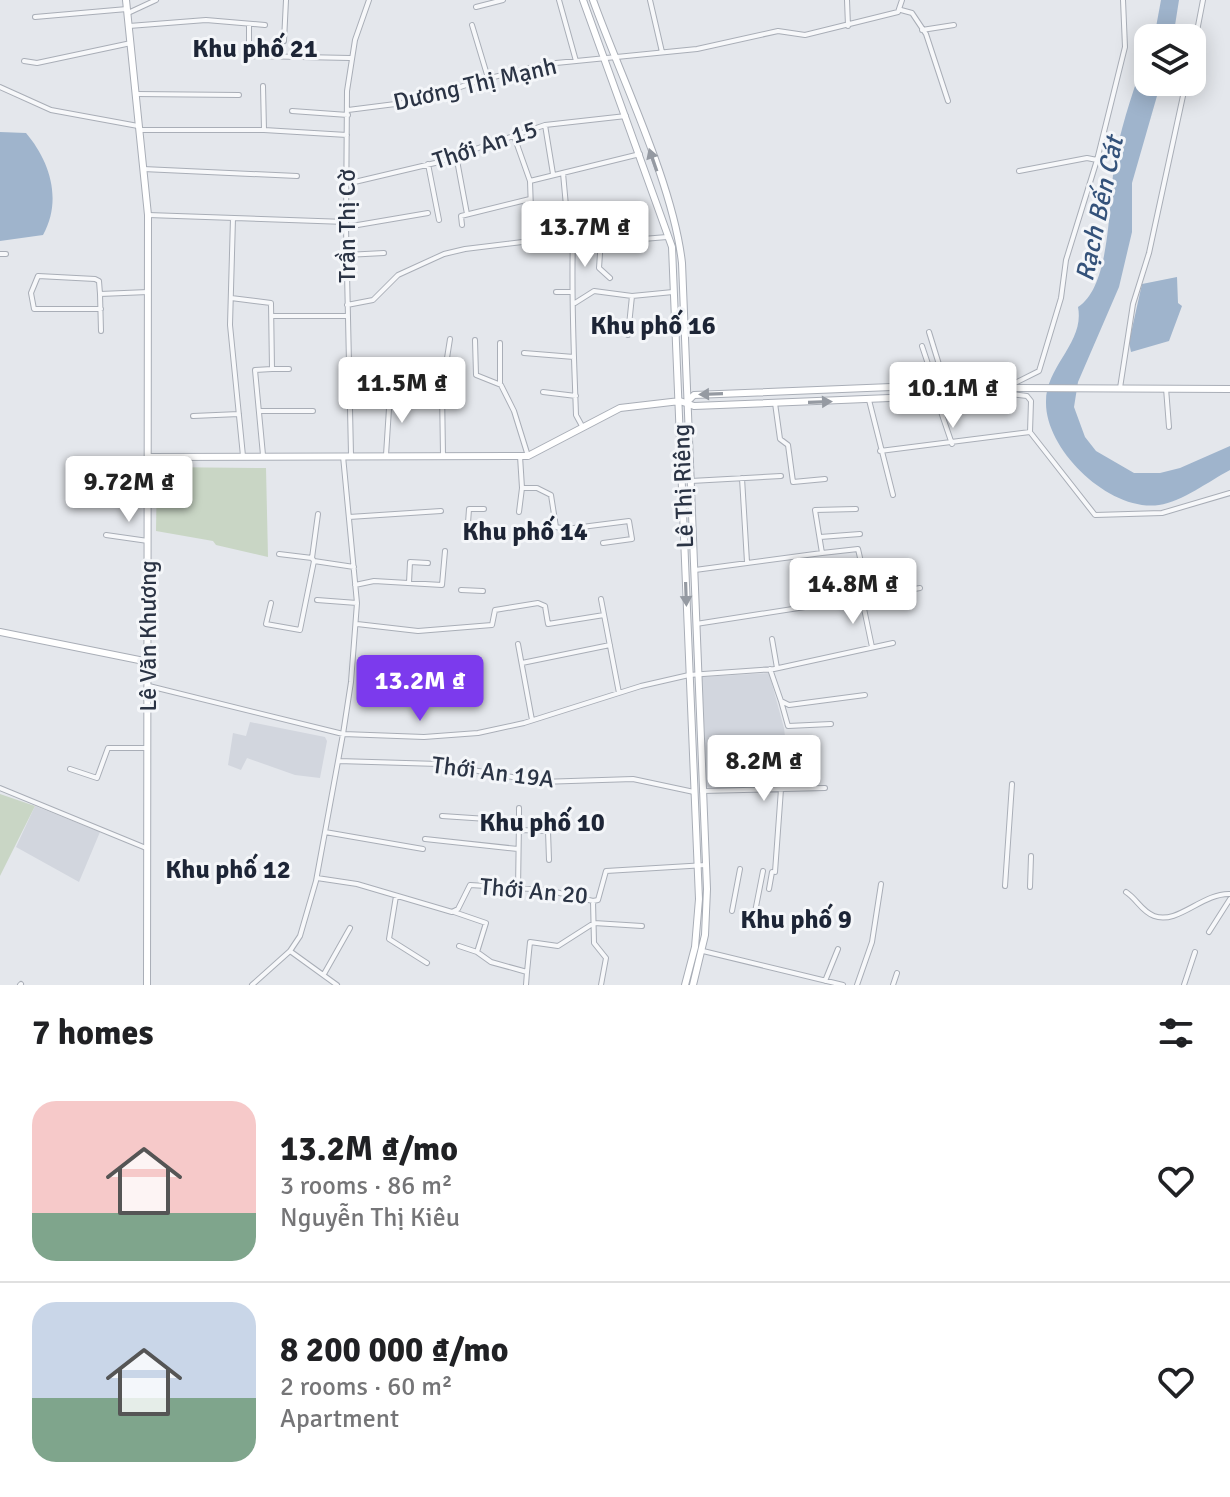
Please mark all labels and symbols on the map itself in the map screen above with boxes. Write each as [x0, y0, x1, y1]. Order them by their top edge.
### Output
district label: Khu phố 21 [192, 32, 318, 65]
street label: Dương Thị Mạnh [390, 51, 560, 117]
street label: Thới An 15 [429, 114, 541, 176]
water label: Rạch Bến Cát [1069, 131, 1132, 284]
one-way arrow [646, 147, 658, 171]
street label: Trần Thị Cờ [332, 169, 362, 283]
pin: 13.7M ₫ [511, 201, 659, 269]
district label: Khu phố 16 [590, 309, 716, 342]
pin: 11.5M ₫ [328, 357, 476, 425]
pin: 10.1M ₫ [879, 362, 1027, 430]
one-way arrow [698, 387, 724, 400]
one-way arrow [808, 395, 833, 408]
street label: Lê Thị Riêng [666, 423, 700, 549]
pin: 9.72M ₫ [55, 456, 203, 524]
district label: Khu phố 14 [462, 515, 588, 548]
pin: 14.8M ₫ [779, 558, 927, 626]
street label: Lê Văn Khương [133, 560, 163, 712]
one-way arrow [680, 582, 693, 607]
pin: 13.2M ₫ [346, 655, 494, 723]
pin: 8.2M ₫ [699, 735, 829, 803]
street label: Thới An 19A [430, 750, 556, 794]
district label: Khu phố 10 [479, 806, 605, 839]
district label: Khu phố 12 [165, 853, 291, 886]
street label: Thới An 20 [479, 871, 589, 911]
district label: Khu phố 9 [740, 903, 852, 936]

